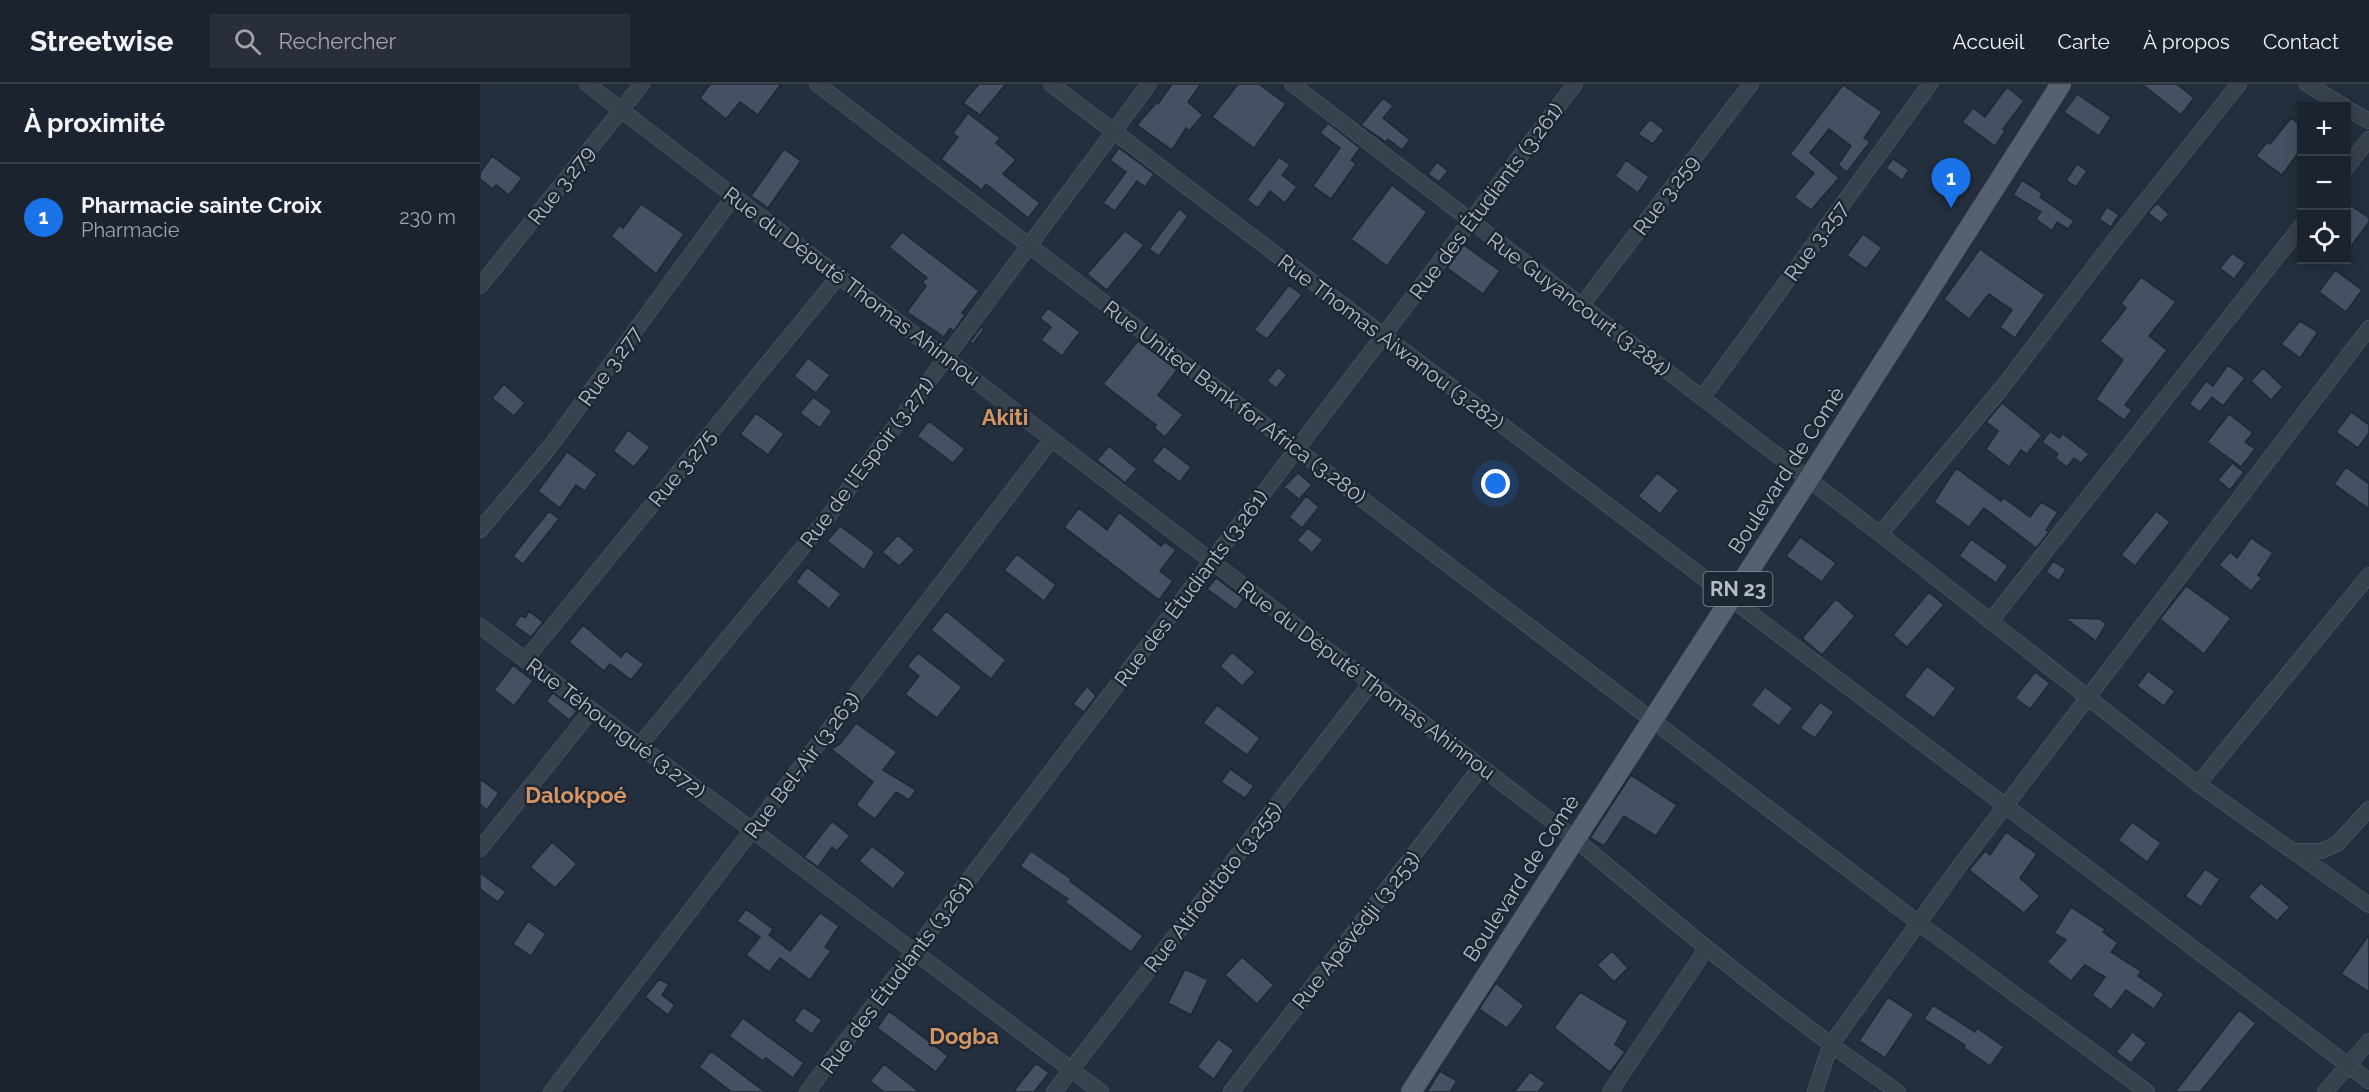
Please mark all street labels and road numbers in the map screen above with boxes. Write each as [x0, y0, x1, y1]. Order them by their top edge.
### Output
street label: Rue des Étudiants (3.261) [1404, 98, 1568, 304]
street label: Rue 3.279 [522, 141, 600, 229]
street label: Rue 3.259 [1628, 150, 1704, 240]
street label: Rue du Député Thomas Ahinnou [719, 181, 985, 391]
street label: Rue 3.257 [1779, 196, 1854, 286]
street label: Rue Guyancourt (3.284) [1482, 227, 1676, 381]
street label: Rue Thomas Aiwanou (3.282) [1273, 249, 1509, 435]
street label: Rue United Bank for Africa (3.280) [1099, 295, 1371, 509]
street label: Rue 3.277 [573, 321, 648, 411]
street label: Rue de l'Espoir (3.271) [795, 372, 939, 552]
street label: Boulevard de Comè [1723, 382, 1849, 558]
street label: Rue 3.275 [643, 424, 721, 512]
street label: Rue des Étudiants (3.261) [1109, 485, 1273, 691]
road number: RN 23 [1704, 572, 1772, 606]
street label: Rue du Député Thomas Ahinnou [1234, 575, 1500, 785]
street label: Rue Téhoungué (3.272) [521, 652, 711, 804]
street label: Rue Bel-Air (3.263) [739, 687, 865, 843]
street label: Boulevard de Comè [1458, 790, 1584, 966]
street label: Rue Atifoditoto (3.255) [1139, 797, 1287, 977]
street label: Rue Apévédji (3.253) [1287, 846, 1425, 1014]
street label: Rue des Étudiants (3.261) [815, 872, 979, 1078]

